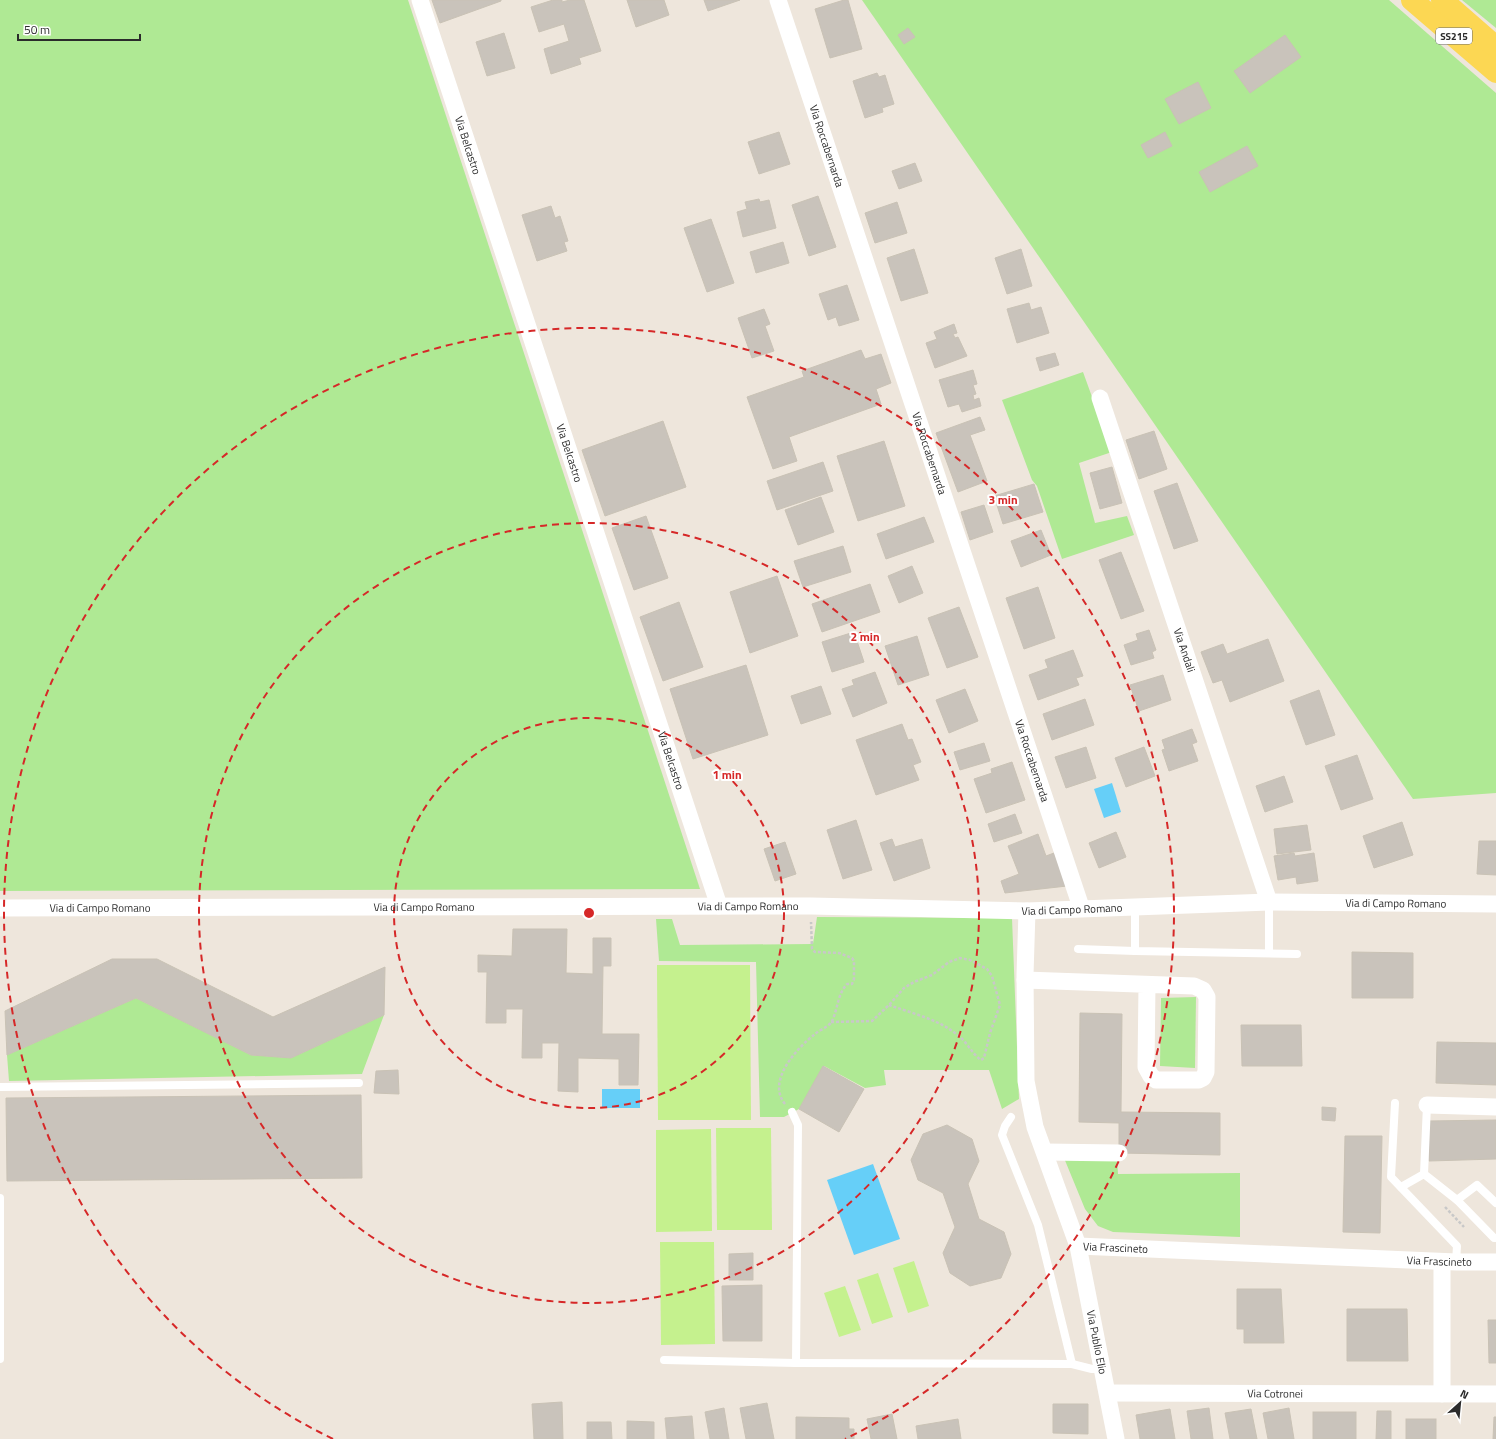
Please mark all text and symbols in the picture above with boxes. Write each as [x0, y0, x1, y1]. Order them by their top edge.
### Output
scale bar [18, 16, 140, 42]
text: 50 m [24, 20, 50, 39]
road number: SS215 [1436, 28, 1472, 44]
street label: Via Roccabernarda [806, 103, 848, 190]
street label: Via Belcastro [451, 114, 485, 177]
street label: Via Roccabernarda [908, 410, 951, 497]
street label: Via Belcastro [552, 422, 587, 484]
text: 3 min [988, 490, 1018, 509]
street label: Via Andali [1170, 626, 1199, 674]
text: 2 min [850, 627, 880, 646]
street label: Via Roccabernarda [1011, 717, 1053, 804]
street label: Via Belcastro [654, 729, 688, 792]
text: 1 min [712, 765, 742, 784]
street label: Via di Campo Romano [1345, 895, 1447, 912]
street label: Via di Campo Romano [697, 898, 799, 914]
street label: Via di Campo Romano [373, 899, 475, 915]
street label: Via di Campo Romano [1021, 899, 1123, 919]
street label: Via di Campo Romano [49, 900, 151, 916]
centre of rings [582, 906, 596, 920]
street label: Via Frascineto [1083, 1238, 1149, 1257]
street label: Via Frascineto [1406, 1252, 1472, 1270]
street label: Via Publio Elio [1083, 1309, 1111, 1376]
north arrow [1440, 1383, 1480, 1423]
street label: Via Cotronei [1247, 1385, 1303, 1402]
text: N [1458, 1385, 1472, 1403]

